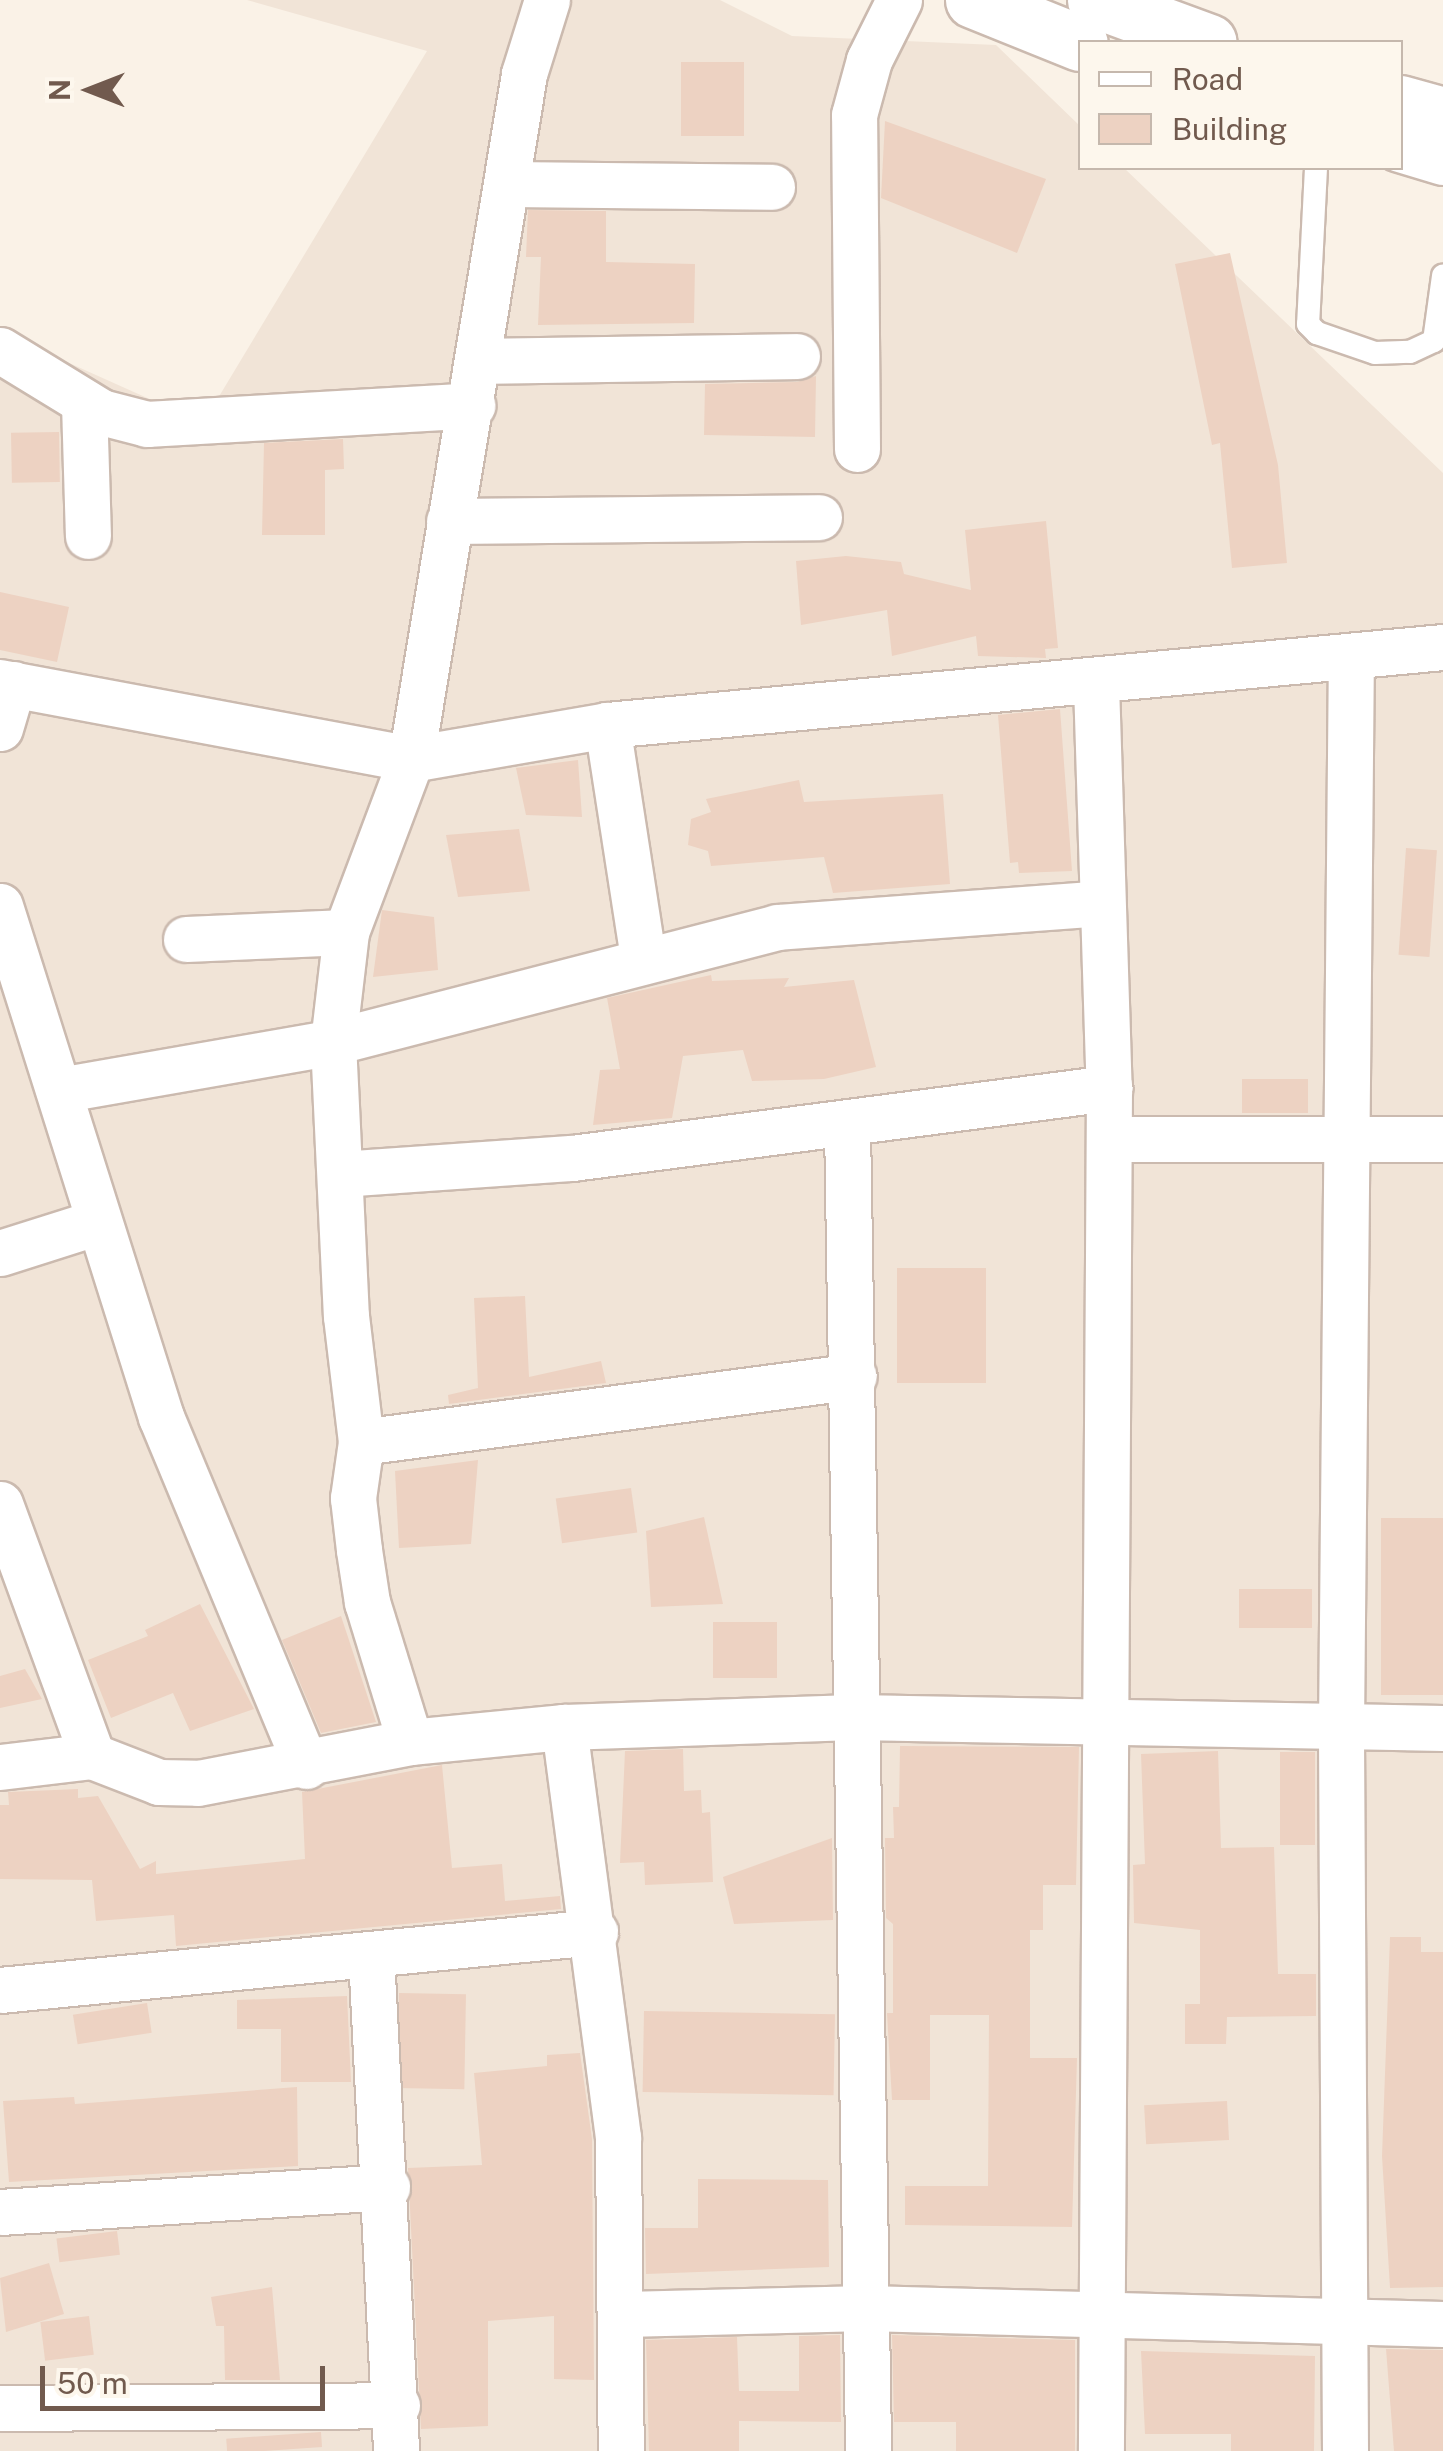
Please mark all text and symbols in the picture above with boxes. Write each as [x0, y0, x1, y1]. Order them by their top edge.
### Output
north arrow [40, 40, 140, 140]
legend [1078, 40, 1403, 170]
text: Road [1172, 61, 1243, 97]
text: N [43, 79, 76, 101]
text: Building [1172, 111, 1287, 147]
scale bar [45, 2346, 330, 2408]
text: 50 m [57, 2365, 128, 2401]

